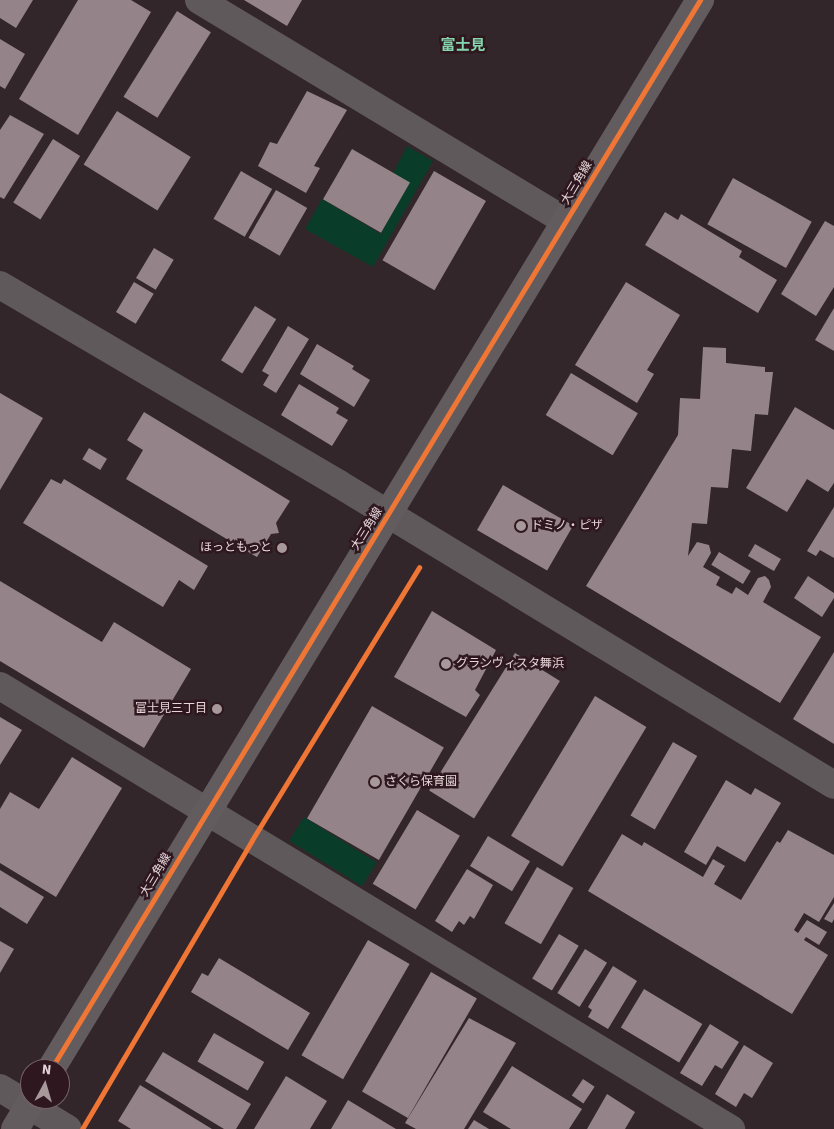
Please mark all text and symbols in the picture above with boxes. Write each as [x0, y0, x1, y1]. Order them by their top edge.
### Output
district label: 富士見 [441, 37, 485, 55]
street label: 大三角線 [558, 159, 596, 207]
street label: 大三角線 [348, 505, 386, 553]
place label: ドミノ・ピザ [531, 519, 603, 533]
marker: ドミノ・ピザ [515, 520, 527, 532]
place label: ほっともっと [200, 541, 272, 555]
marker: ほっともっと [276, 542, 288, 554]
place label: グランヴィスタ舞浜 [456, 657, 564, 671]
marker: グランヴィスタ舞浜 [440, 658, 452, 670]
place label: 富士見三丁目 [135, 702, 207, 716]
marker: 富士見三丁目 [211, 703, 223, 715]
place label: さくら保育園 [385, 775, 457, 789]
marker: さくら保育園 [369, 776, 381, 788]
street label: 大三角線 [137, 851, 175, 899]
north arrow [20, 1059, 70, 1109]
text: N [41, 1060, 52, 1081]

